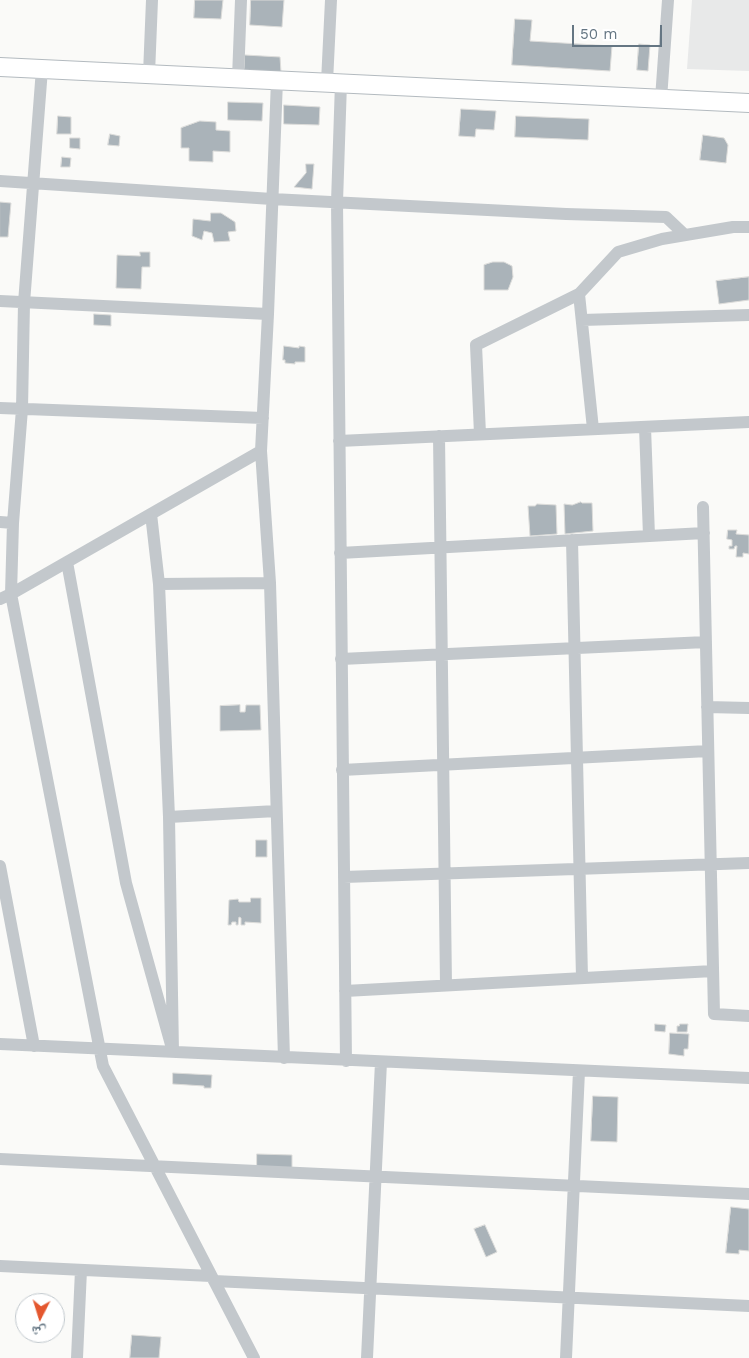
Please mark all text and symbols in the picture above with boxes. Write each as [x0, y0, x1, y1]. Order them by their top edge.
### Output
scale bar [574, 15, 664, 47]
text: 50 m [580, 25, 617, 43]
north arrow [15, 1293, 65, 1343]
text: ش [31, 1323, 47, 1341]

